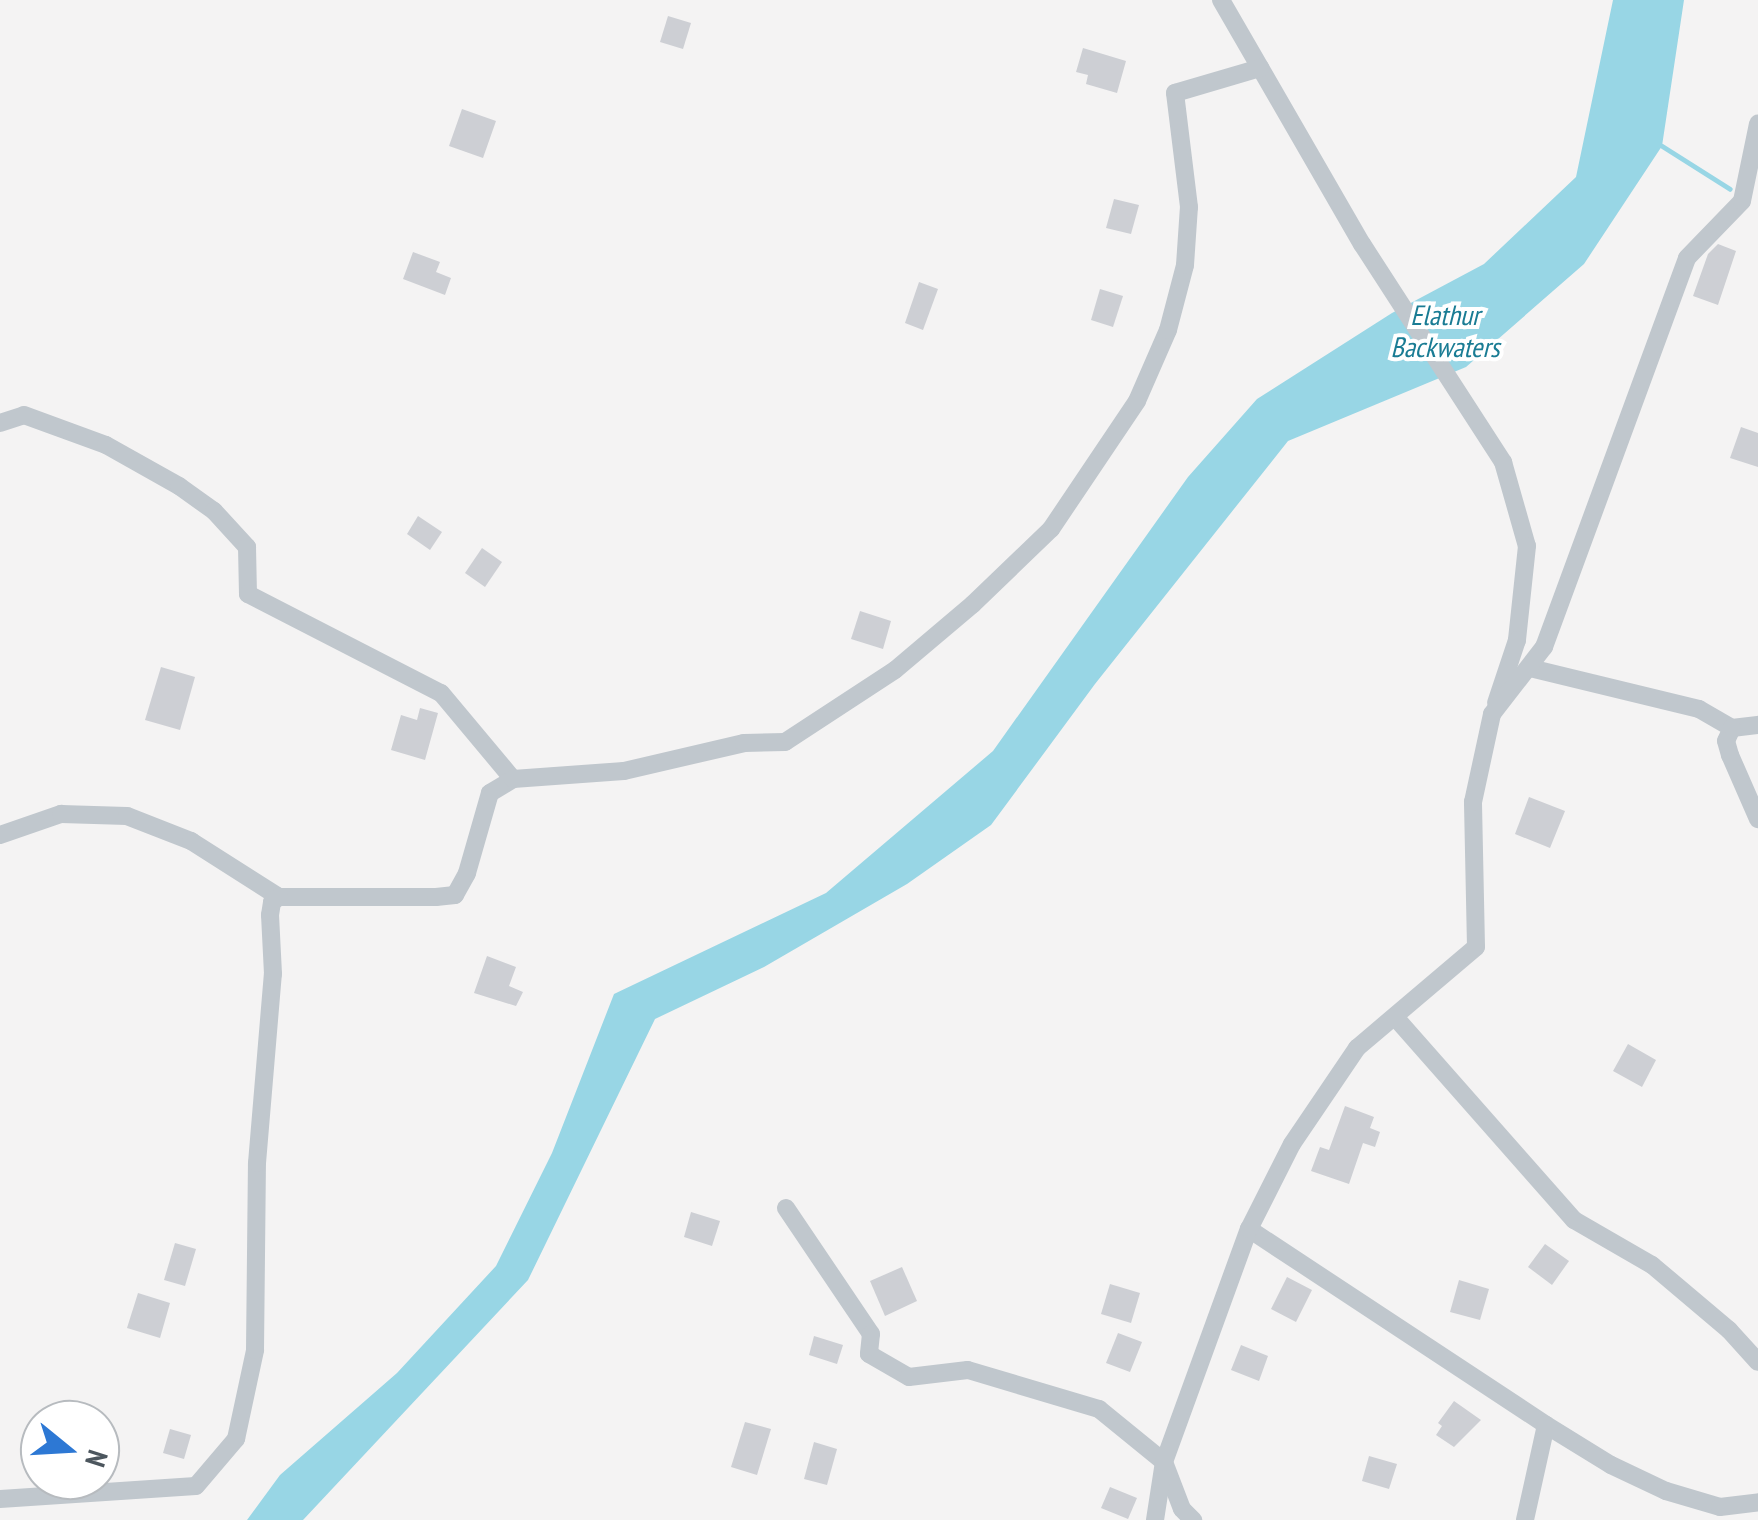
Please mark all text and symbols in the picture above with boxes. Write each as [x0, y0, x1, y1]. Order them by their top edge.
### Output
water label: Elathur Backwaters [1390, 298, 1500, 364]
north arrow [20, 1400, 120, 1500]
text: N [77, 1446, 117, 1472]

